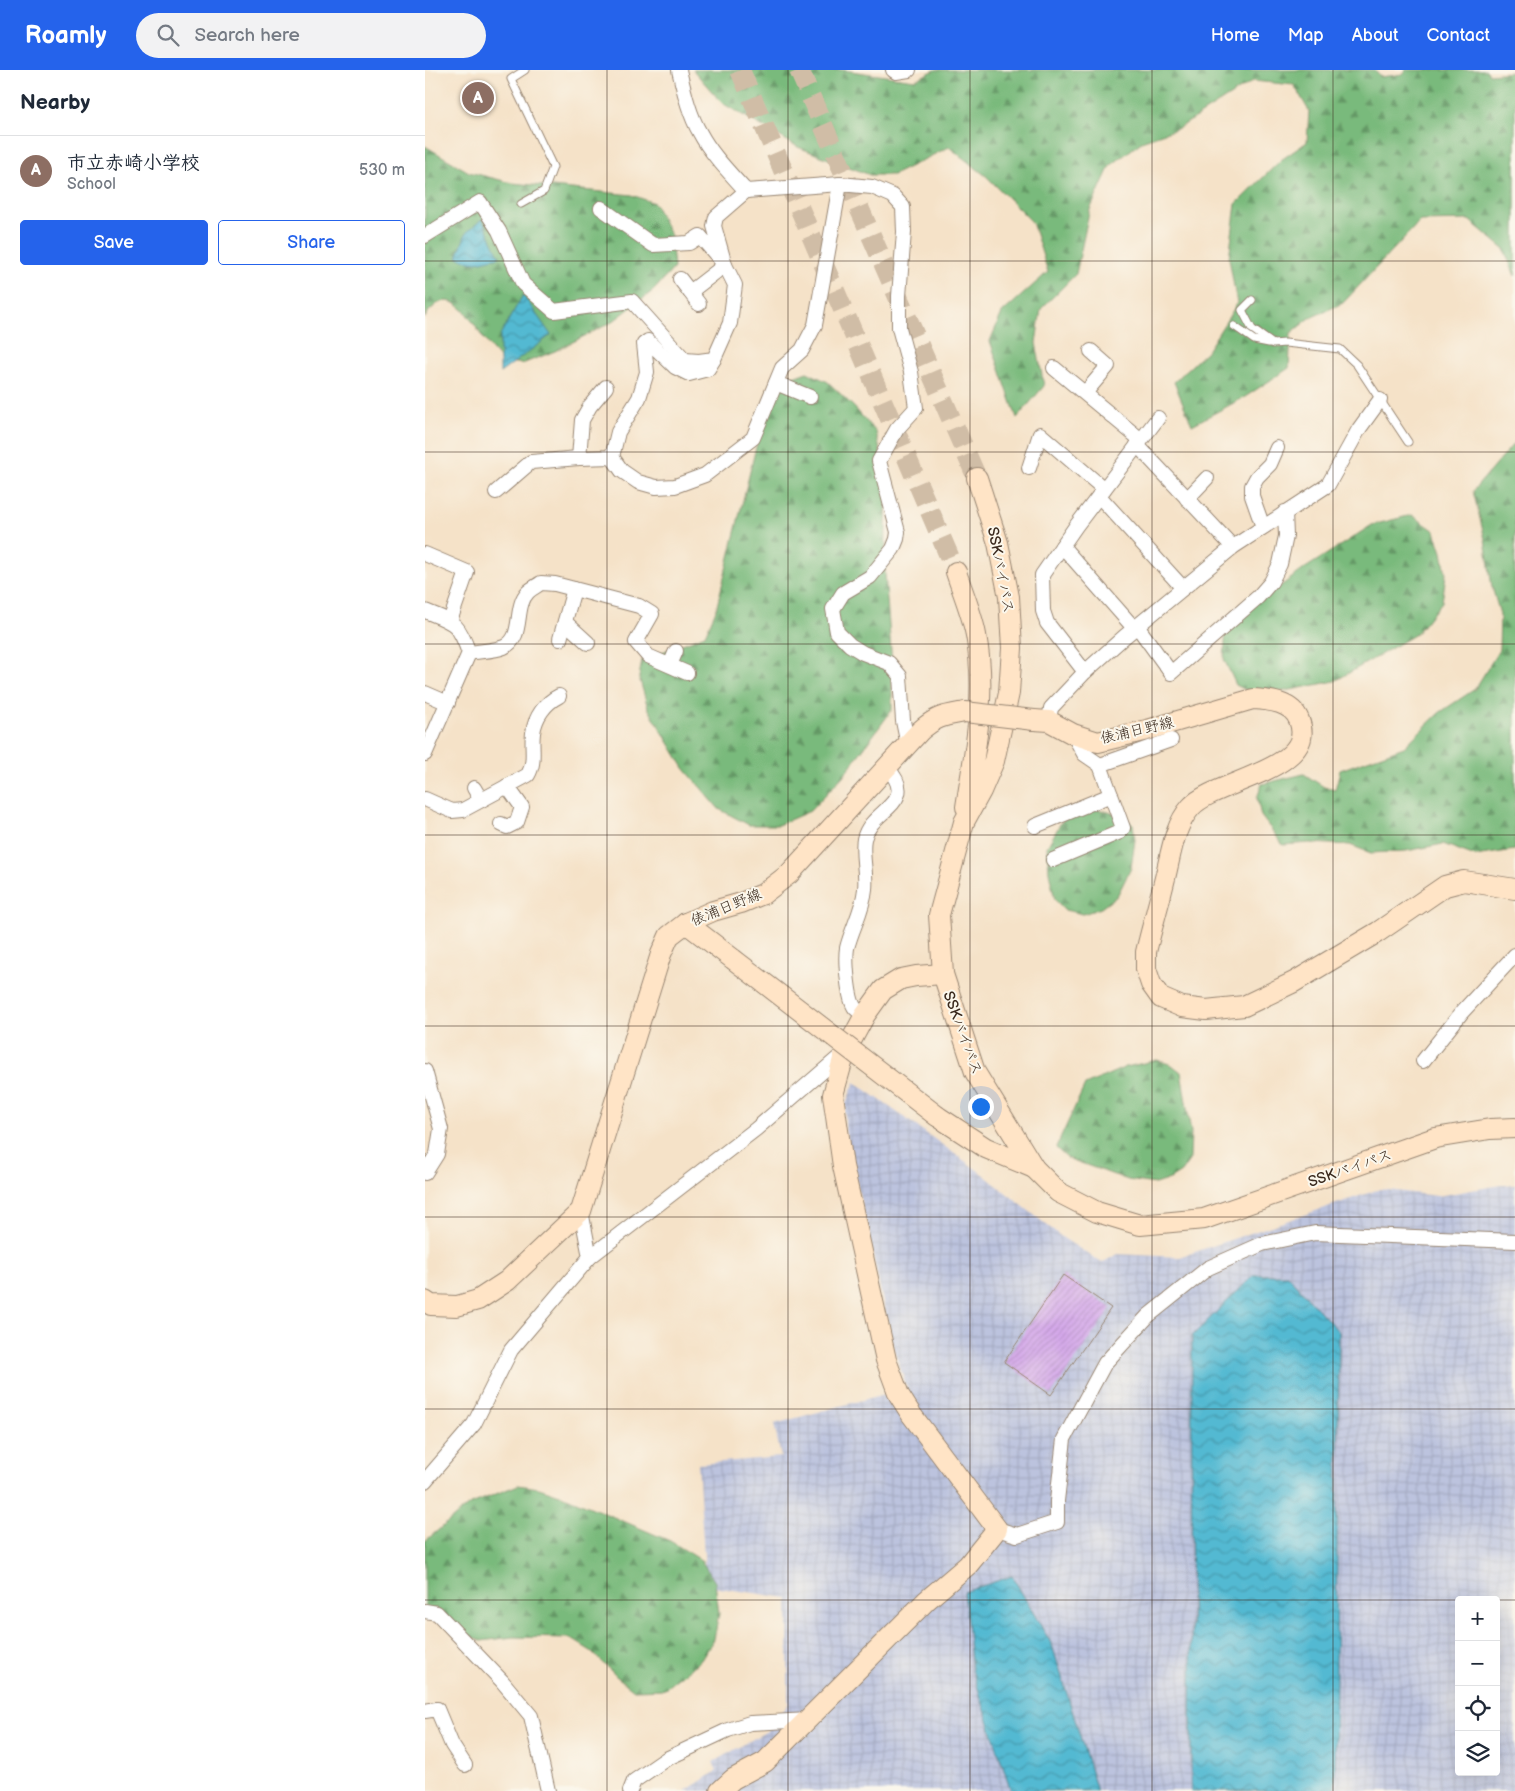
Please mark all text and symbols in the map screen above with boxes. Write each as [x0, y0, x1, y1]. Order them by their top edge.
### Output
search box [136, 13, 486, 58]
text: Roamly [25, 21, 106, 50]
icon: search [154, 21, 182, 49]
text: Search here [194, 24, 300, 47]
text: Home [1211, 25, 1260, 46]
text: Map [1288, 25, 1324, 46]
text: About [1352, 25, 1399, 46]
text: Contact [1427, 25, 1490, 46]
pin: A [462, 79, 494, 117]
text: Nearby [20, 90, 90, 115]
text: 市立赤崎小学校 [67, 152, 200, 175]
text: A [31, 161, 41, 180]
text: 530 m [359, 161, 405, 180]
text: School [67, 175, 116, 194]
button: Save [20, 220, 208, 265]
button: Share [218, 220, 405, 265]
street label: SSKバイパス [983, 525, 1018, 615]
street label: 俵浦日野線 [1098, 713, 1176, 748]
street label: 俵浦日野線 [688, 885, 765, 930]
street label: SSKバイパス [939, 989, 986, 1078]
your location [968, 1094, 994, 1120]
street label: SSKバイパス [1306, 1145, 1395, 1192]
map controls [1455, 1596, 1500, 1776]
button: + [1455, 1596, 1500, 1641]
button: − [1455, 1641, 1500, 1686]
button: locate [1455, 1686, 1500, 1731]
button: layers [1455, 1731, 1500, 1776]

